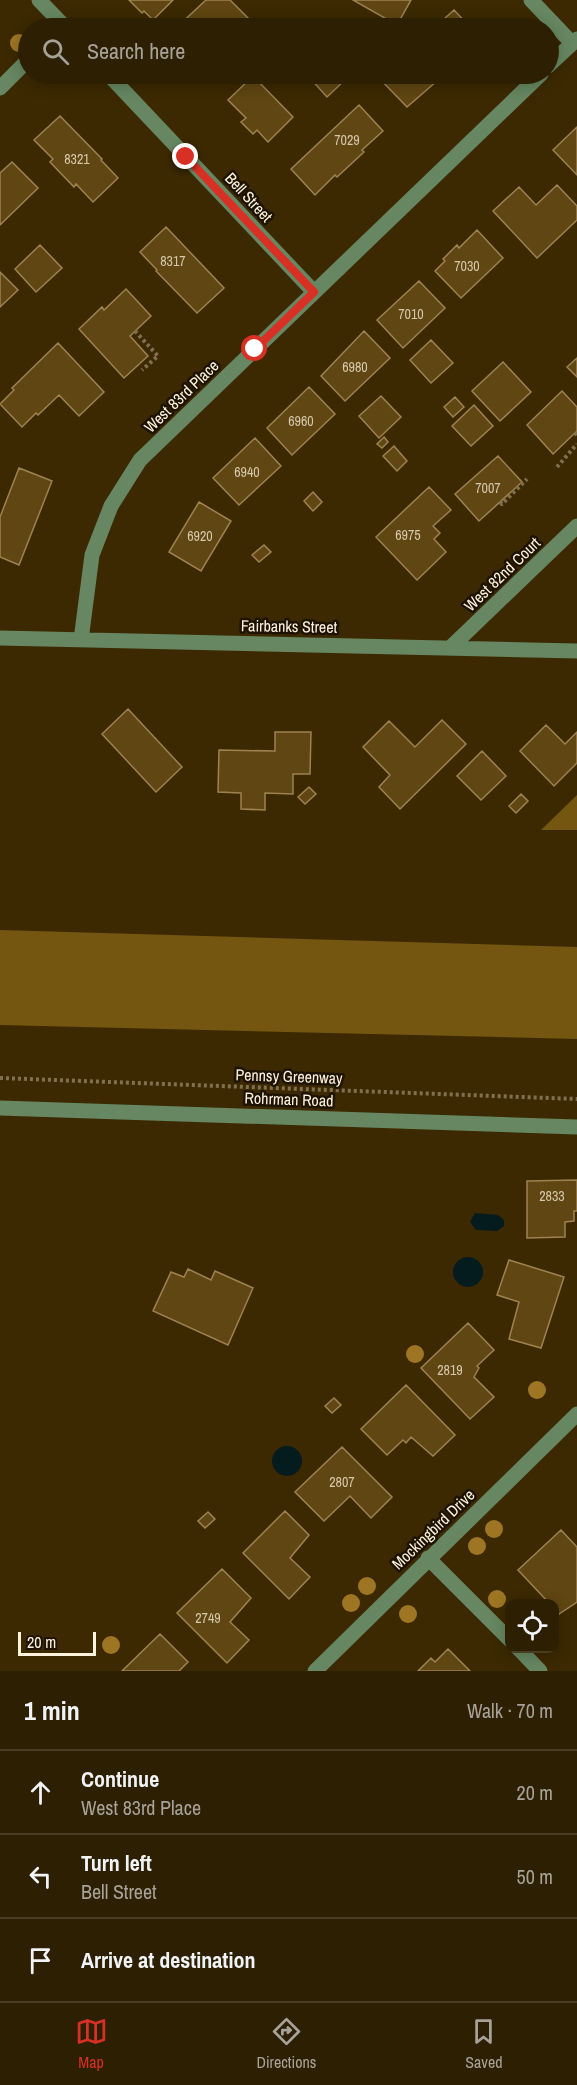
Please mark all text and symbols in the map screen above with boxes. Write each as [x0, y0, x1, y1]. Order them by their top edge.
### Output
search box [18, 18, 559, 84]
icon: search [39, 35, 72, 68]
text: Search here [87, 36, 185, 66]
house number: 7029 [334, 131, 360, 149]
route end [172, 143, 198, 169]
house number: 8321 [64, 150, 90, 168]
street label: Bell Street [220, 167, 278, 227]
house number: 8317 [160, 252, 186, 270]
house number: 7030 [454, 257, 480, 275]
house number: 7010 [398, 305, 424, 323]
route start [241, 335, 267, 361]
street label: West 83rd Place [139, 355, 223, 437]
house number: 6980 [342, 358, 368, 376]
house number: 6960 [288, 412, 314, 430]
house number: 6940 [234, 463, 260, 481]
house number: 7007 [475, 479, 501, 497]
house number: 6975 [395, 526, 421, 544]
house number: 6920 [187, 527, 213, 545]
street label: West 82nd Court [459, 532, 545, 616]
street label: Fairbanks Street [241, 614, 338, 638]
street label: Pennsy Greenway [235, 1063, 343, 1089]
street label: Rohrman Road [244, 1086, 334, 1112]
house number: 2833 [539, 1187, 565, 1205]
house number: 2819 [437, 1361, 463, 1379]
house number: 2807 [329, 1473, 355, 1491]
street label: Mockingbird Drive [387, 1484, 479, 1574]
map controls [505, 1599, 559, 1653]
button: locate [505, 1599, 559, 1653]
house number: 2749 [195, 1609, 221, 1627]
scale bar [18, 1629, 96, 1656]
text: 20 m [27, 1631, 56, 1653]
text: 1 min [24, 1693, 80, 1728]
text: Walk · 70 m [467, 1697, 553, 1724]
text: Continue [81, 1764, 159, 1794]
icon: ahead [24, 1776, 57, 1809]
text: 20 m [517, 1779, 553, 1806]
text: West 83rd Place [81, 1794, 201, 1821]
text: Turn left [81, 1848, 152, 1878]
icon: left [24, 1860, 57, 1893]
text: 50 m [517, 1863, 553, 1890]
text: Bell Street [81, 1878, 157, 1905]
icon: arrive [24, 1944, 57, 1977]
text: Arrive at destination [81, 1945, 255, 1975]
tab: Map [75, 2015, 108, 2073]
tab: Directions [257, 2015, 316, 2073]
tab: Saved [465, 2015, 503, 2073]

